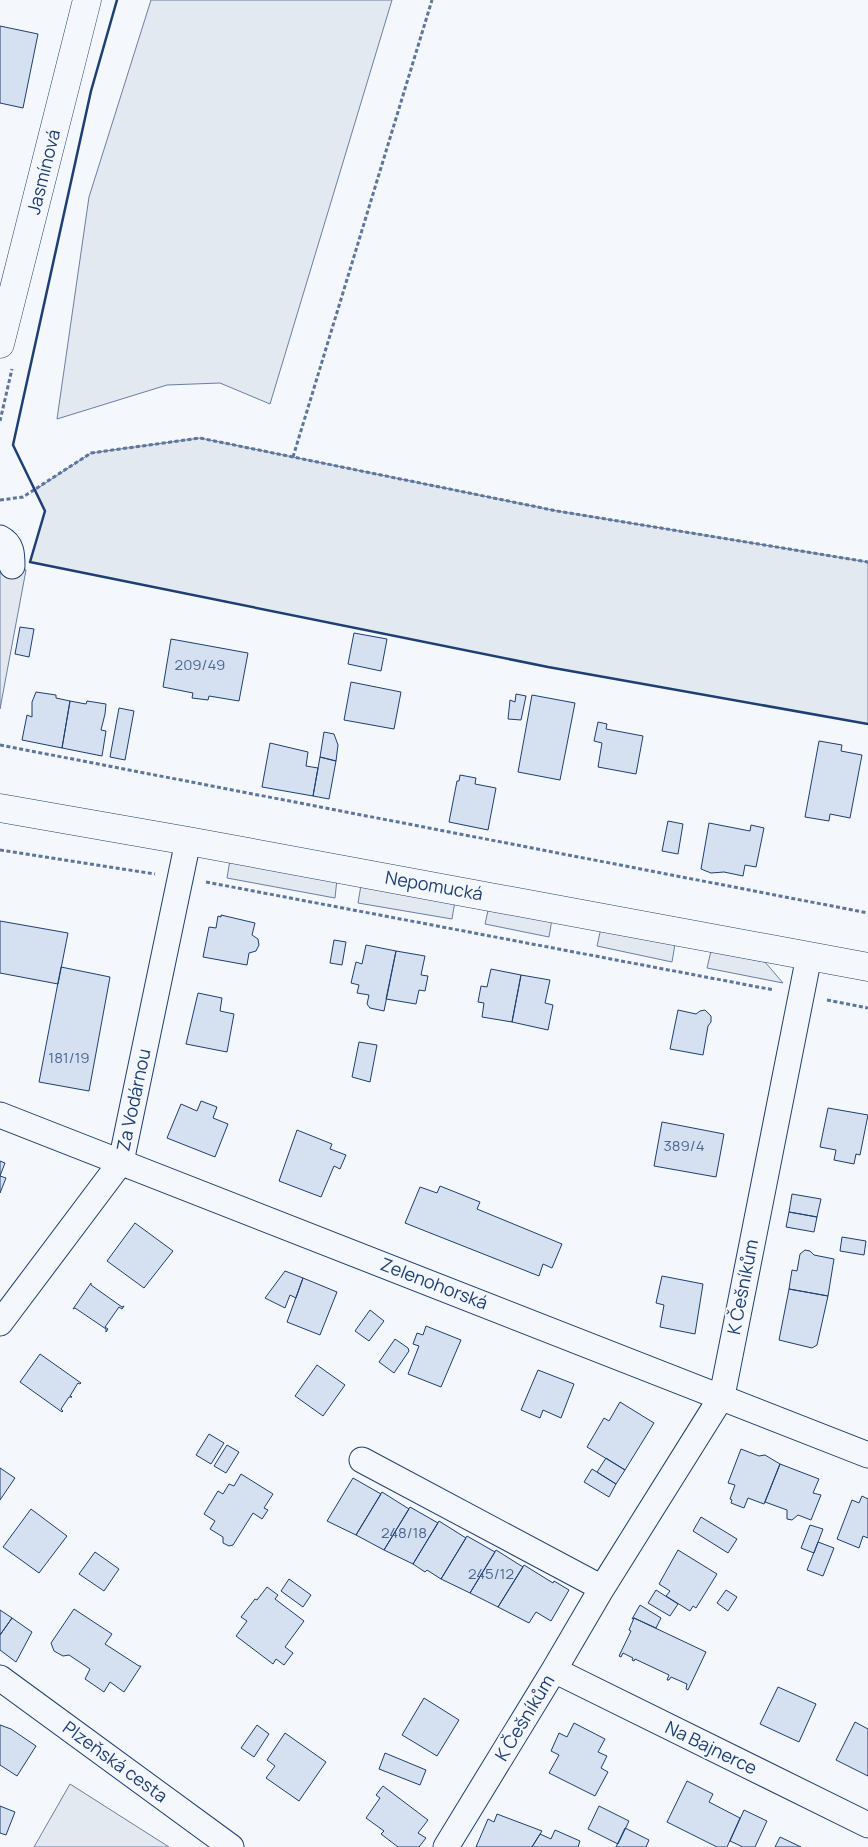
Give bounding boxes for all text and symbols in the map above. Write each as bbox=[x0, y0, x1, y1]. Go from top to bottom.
street label: Jasmínová bbox=[21, 127, 65, 217]
house number: 209/49 bbox=[175, 654, 225, 675]
street label: Nepomucká bbox=[383, 865, 485, 905]
street label: Za Vodárnou bbox=[110, 1046, 156, 1153]
house number: 181/19 bbox=[48, 1047, 90, 1068]
house number: 389/4 bbox=[664, 1135, 705, 1156]
street label: K Češníkům bbox=[721, 1237, 763, 1336]
street label: Zelenohorská bbox=[377, 1252, 491, 1315]
house number: 248/18 bbox=[381, 1522, 427, 1543]
house number: 245/12 bbox=[468, 1563, 514, 1584]
street label: K Češníkům bbox=[489, 1670, 559, 1765]
street label: Plzeňská cesta bbox=[58, 1715, 173, 1807]
street label: Na Bajnerce bbox=[662, 1715, 761, 1780]

